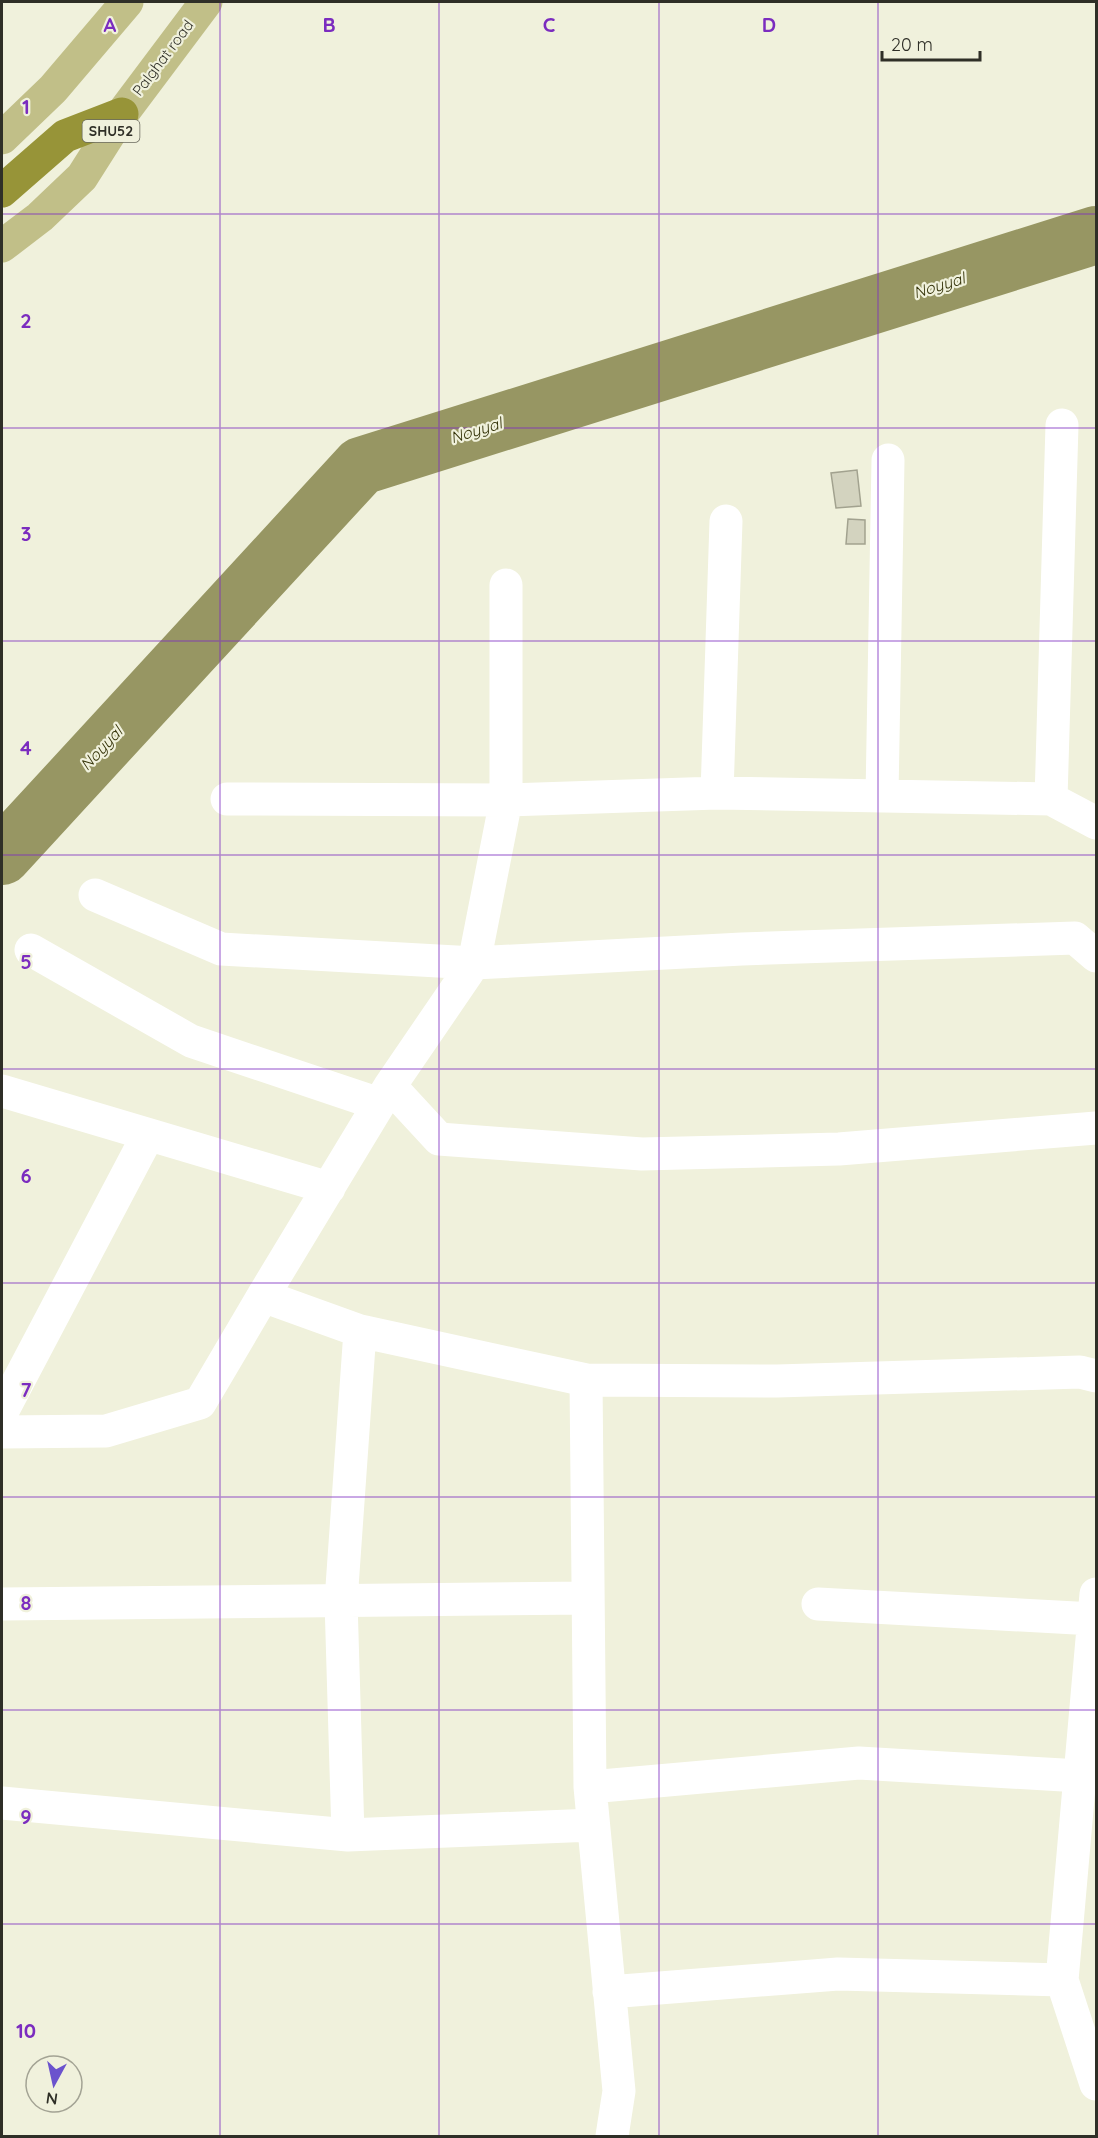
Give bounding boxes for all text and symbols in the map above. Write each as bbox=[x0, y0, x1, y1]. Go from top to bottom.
text: A bbox=[104, 12, 117, 37]
text: B bbox=[322, 12, 336, 37]
text: C bbox=[543, 12, 556, 37]
text: D bbox=[762, 12, 776, 37]
street label: Palghat road bbox=[128, 16, 197, 99]
scale bar bbox=[882, 24, 980, 62]
text: 20 m bbox=[891, 33, 933, 56]
text: 1 bbox=[22, 94, 30, 119]
road number: SHU52 bbox=[82, 120, 140, 142]
water label: Noyyal bbox=[911, 267, 969, 302]
text: 2 bbox=[20, 308, 32, 333]
water label: Noyyal bbox=[448, 412, 506, 447]
text: 3 bbox=[21, 521, 31, 546]
water label: Noyyal bbox=[76, 720, 128, 774]
text: 4 bbox=[20, 735, 32, 760]
text: 5 bbox=[20, 949, 32, 974]
text: 6 bbox=[20, 1163, 32, 1188]
text: 7 bbox=[21, 1377, 32, 1402]
text: 8 bbox=[21, 1590, 32, 1615]
text: 9 bbox=[20, 1804, 32, 1829]
text: 10 bbox=[16, 2018, 36, 2043]
north arrow bbox=[24, 2054, 84, 2114]
text: N bbox=[45, 2088, 59, 2110]

